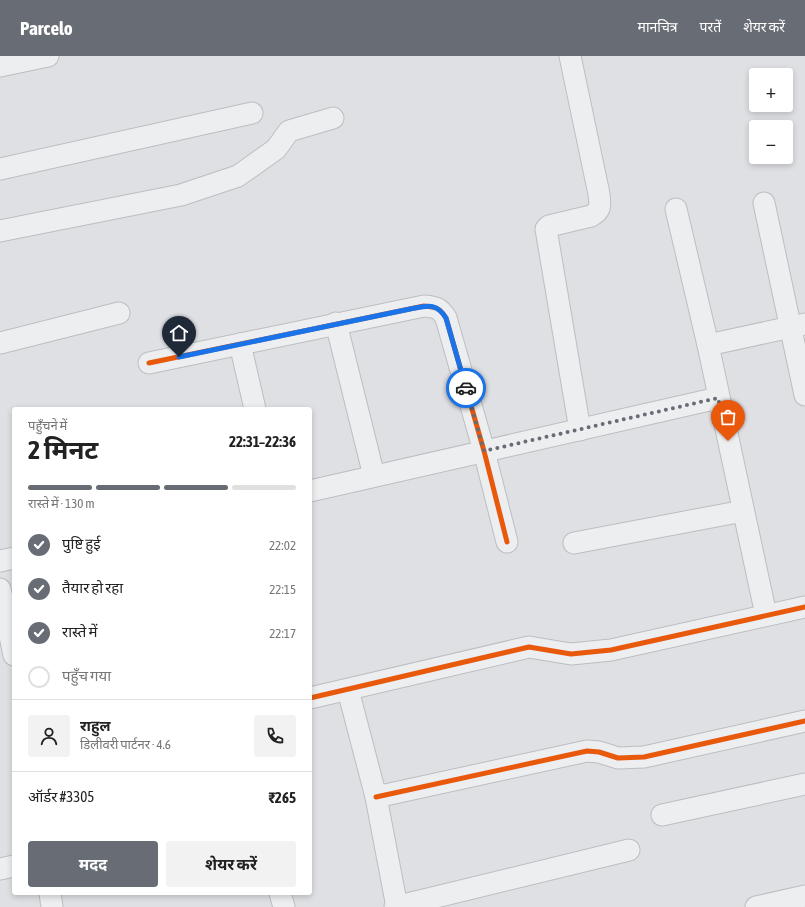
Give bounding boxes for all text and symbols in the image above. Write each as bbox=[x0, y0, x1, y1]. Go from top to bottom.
text: Parcelo bbox=[20, 17, 73, 39]
text: मानचित्र bbox=[638, 19, 678, 35]
text: परतें bbox=[700, 19, 721, 35]
text: शेयर करें bbox=[743, 19, 785, 35]
map controls bbox=[749, 68, 793, 164]
button: + bbox=[749, 68, 793, 112]
button: − bbox=[749, 120, 793, 164]
pin bbox=[162, 316, 196, 357]
icon: home bbox=[168, 322, 190, 344]
courier bbox=[446, 368, 486, 408]
icon: car bbox=[455, 377, 477, 399]
pin bbox=[711, 400, 745, 441]
icon: bag bbox=[717, 406, 739, 428]
text: पहुँचने में bbox=[28, 418, 67, 433]
text: 22:31–22:36 bbox=[229, 433, 296, 450]
text: 2 मिनट bbox=[28, 435, 98, 465]
text: रास्ते में · 130 m bbox=[28, 496, 95, 511]
icon: check bbox=[28, 534, 50, 556]
text: पुष्टि हुई bbox=[62, 535, 101, 552]
text: 22:02 bbox=[269, 538, 296, 553]
icon: check bbox=[28, 578, 50, 600]
text: तैयार हो रहा bbox=[62, 579, 123, 596]
text: 22:15 bbox=[269, 582, 296, 597]
icon: check bbox=[28, 622, 50, 644]
text: रास्ते में bbox=[62, 623, 97, 640]
text: 22:17 bbox=[269, 626, 296, 641]
text: पहुँच गया bbox=[62, 667, 111, 684]
button: person bbox=[28, 715, 70, 757]
button: phone bbox=[254, 715, 296, 757]
text: राहुल bbox=[80, 717, 111, 734]
text: डिलीवरी पार्टनर · 4.6 bbox=[80, 737, 171, 752]
text: ऑर्डर #3305 bbox=[28, 788, 94, 805]
text: ₹265 bbox=[268, 789, 296, 806]
button: मदद bbox=[28, 841, 158, 887]
button: शेयर करें bbox=[166, 841, 296, 887]

